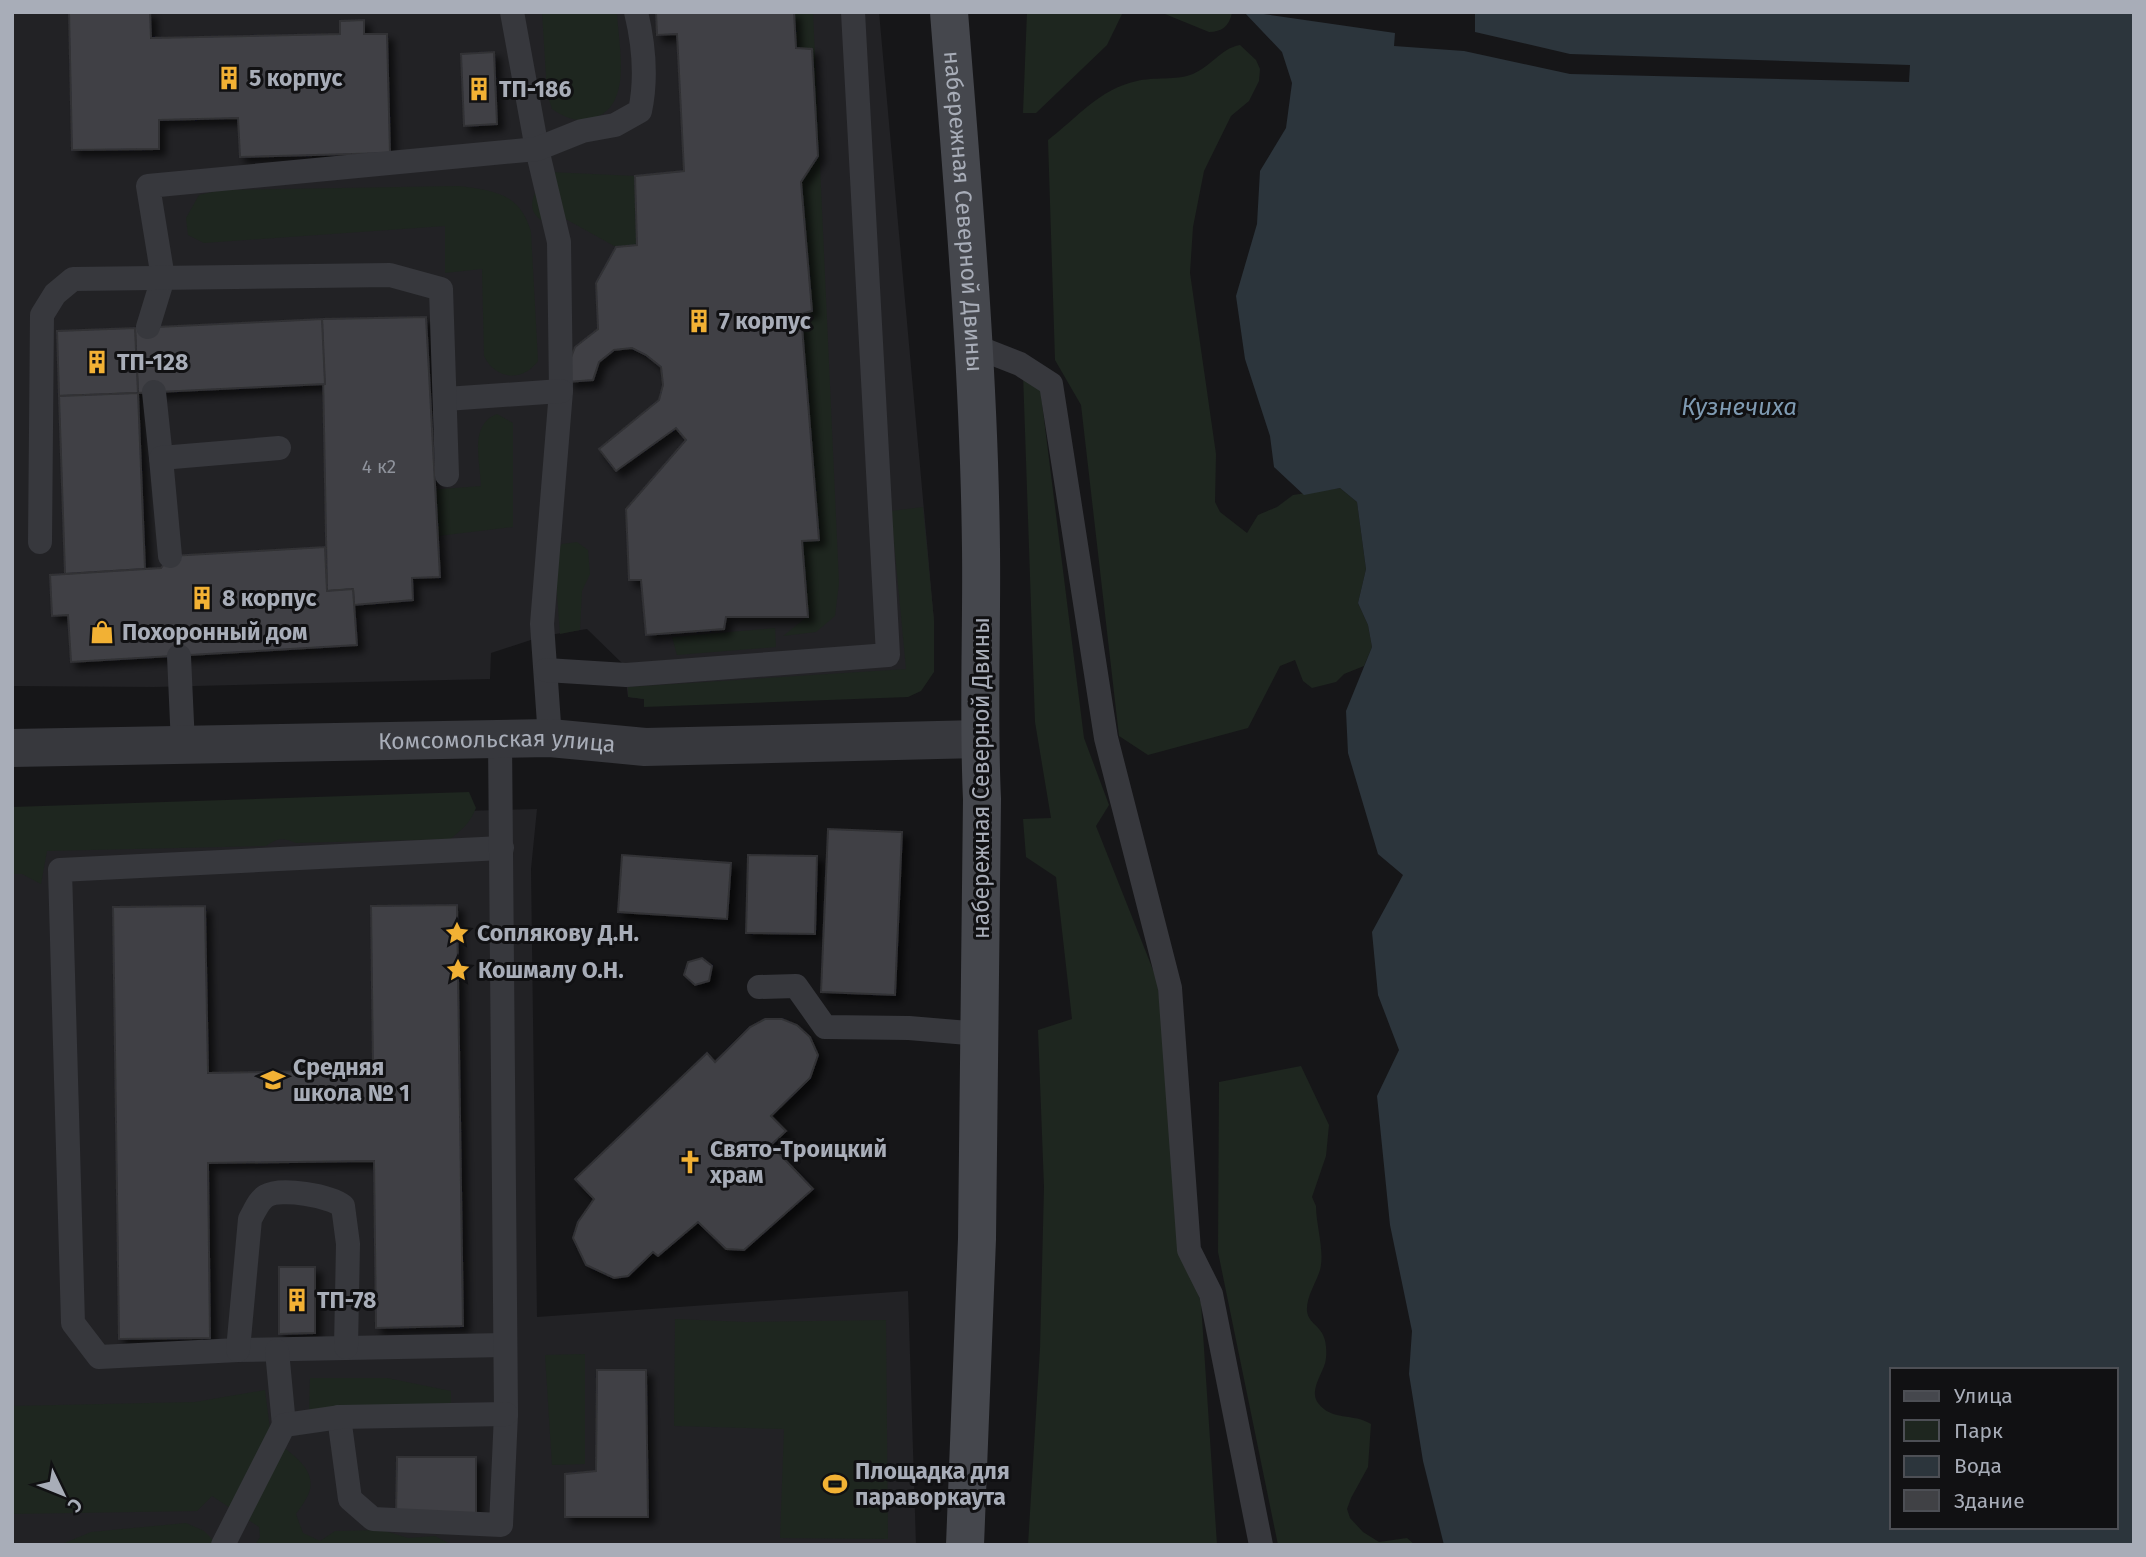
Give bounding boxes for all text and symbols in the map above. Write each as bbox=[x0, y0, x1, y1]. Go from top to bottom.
street label: набережная Северной Двины bbox=[938, 50, 989, 373]
building icon: 5 корпус bbox=[215, 64, 243, 92]
place label: 5 корпус bbox=[249, 64, 342, 92]
building icon: ТП-186 bbox=[465, 75, 493, 103]
place label: ТП-186 bbox=[499, 75, 571, 103]
building icon: 7 корпус bbox=[685, 307, 713, 335]
place label: 7 корпус bbox=[719, 307, 811, 335]
building icon: ТП-128 bbox=[83, 348, 111, 376]
place label: ТП-128 bbox=[117, 348, 188, 376]
water label: Кузнечиха bbox=[1681, 393, 1797, 421]
house number: 4 к2 bbox=[362, 455, 396, 478]
building icon: 8 корпус bbox=[188, 584, 216, 612]
place label: 8 корпус bbox=[222, 584, 316, 612]
street label: набережная Северной Двины bbox=[967, 617, 995, 939]
shop icon: Похоронный дом bbox=[88, 618, 116, 646]
place label: Похоронный дом bbox=[122, 618, 308, 646]
street label: Комсомольская улица bbox=[378, 724, 617, 758]
place icon: Соплякову Д.Н. bbox=[443, 919, 471, 947]
place label: Соплякову Д.Н. bbox=[477, 919, 639, 947]
place icon: Кошмалу О.Н. bbox=[444, 956, 472, 984]
place label: Кошмалу О.Н. bbox=[478, 956, 624, 984]
place label: Средняя школа № 1 bbox=[293, 1053, 410, 1107]
school or university icon: Средняя школа № 1 bbox=[259, 1066, 287, 1094]
place label: Свято-Троицкий храм bbox=[709, 1135, 887, 1189]
church icon: Свято-Троицкий храм bbox=[676, 1148, 704, 1176]
building icon: ТП-78 bbox=[283, 1286, 311, 1314]
place label: ТП-78 bbox=[317, 1286, 376, 1314]
legend bbox=[1890, 1368, 2118, 1529]
text: Улица bbox=[1954, 1383, 2013, 1409]
text: Парк bbox=[1954, 1418, 2003, 1444]
text: Вода bbox=[1954, 1453, 2002, 1479]
place label: Площадка для параворкаута bbox=[855, 1457, 1010, 1511]
north arrow bbox=[28, 1459, 98, 1529]
sports icon: Площадка для параворкаута bbox=[821, 1470, 849, 1498]
text: Здание bbox=[1954, 1488, 2025, 1514]
text: С bbox=[63, 1493, 87, 1517]

